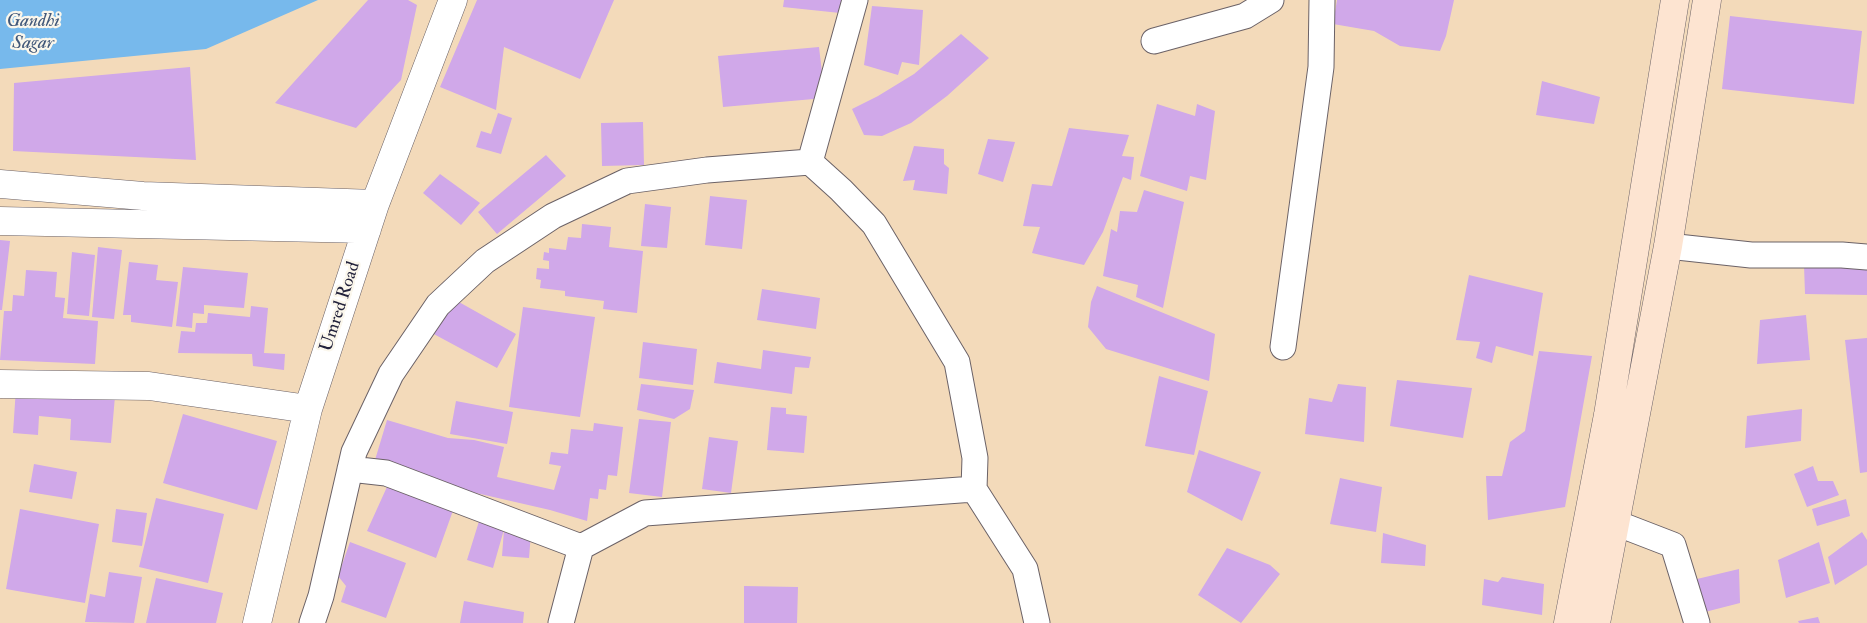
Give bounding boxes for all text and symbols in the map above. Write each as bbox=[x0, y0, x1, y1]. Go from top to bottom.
water label: Gandhi Sagar bbox=[6, 11, 60, 55]
street label: Umred Road bbox=[316, 259, 366, 355]

